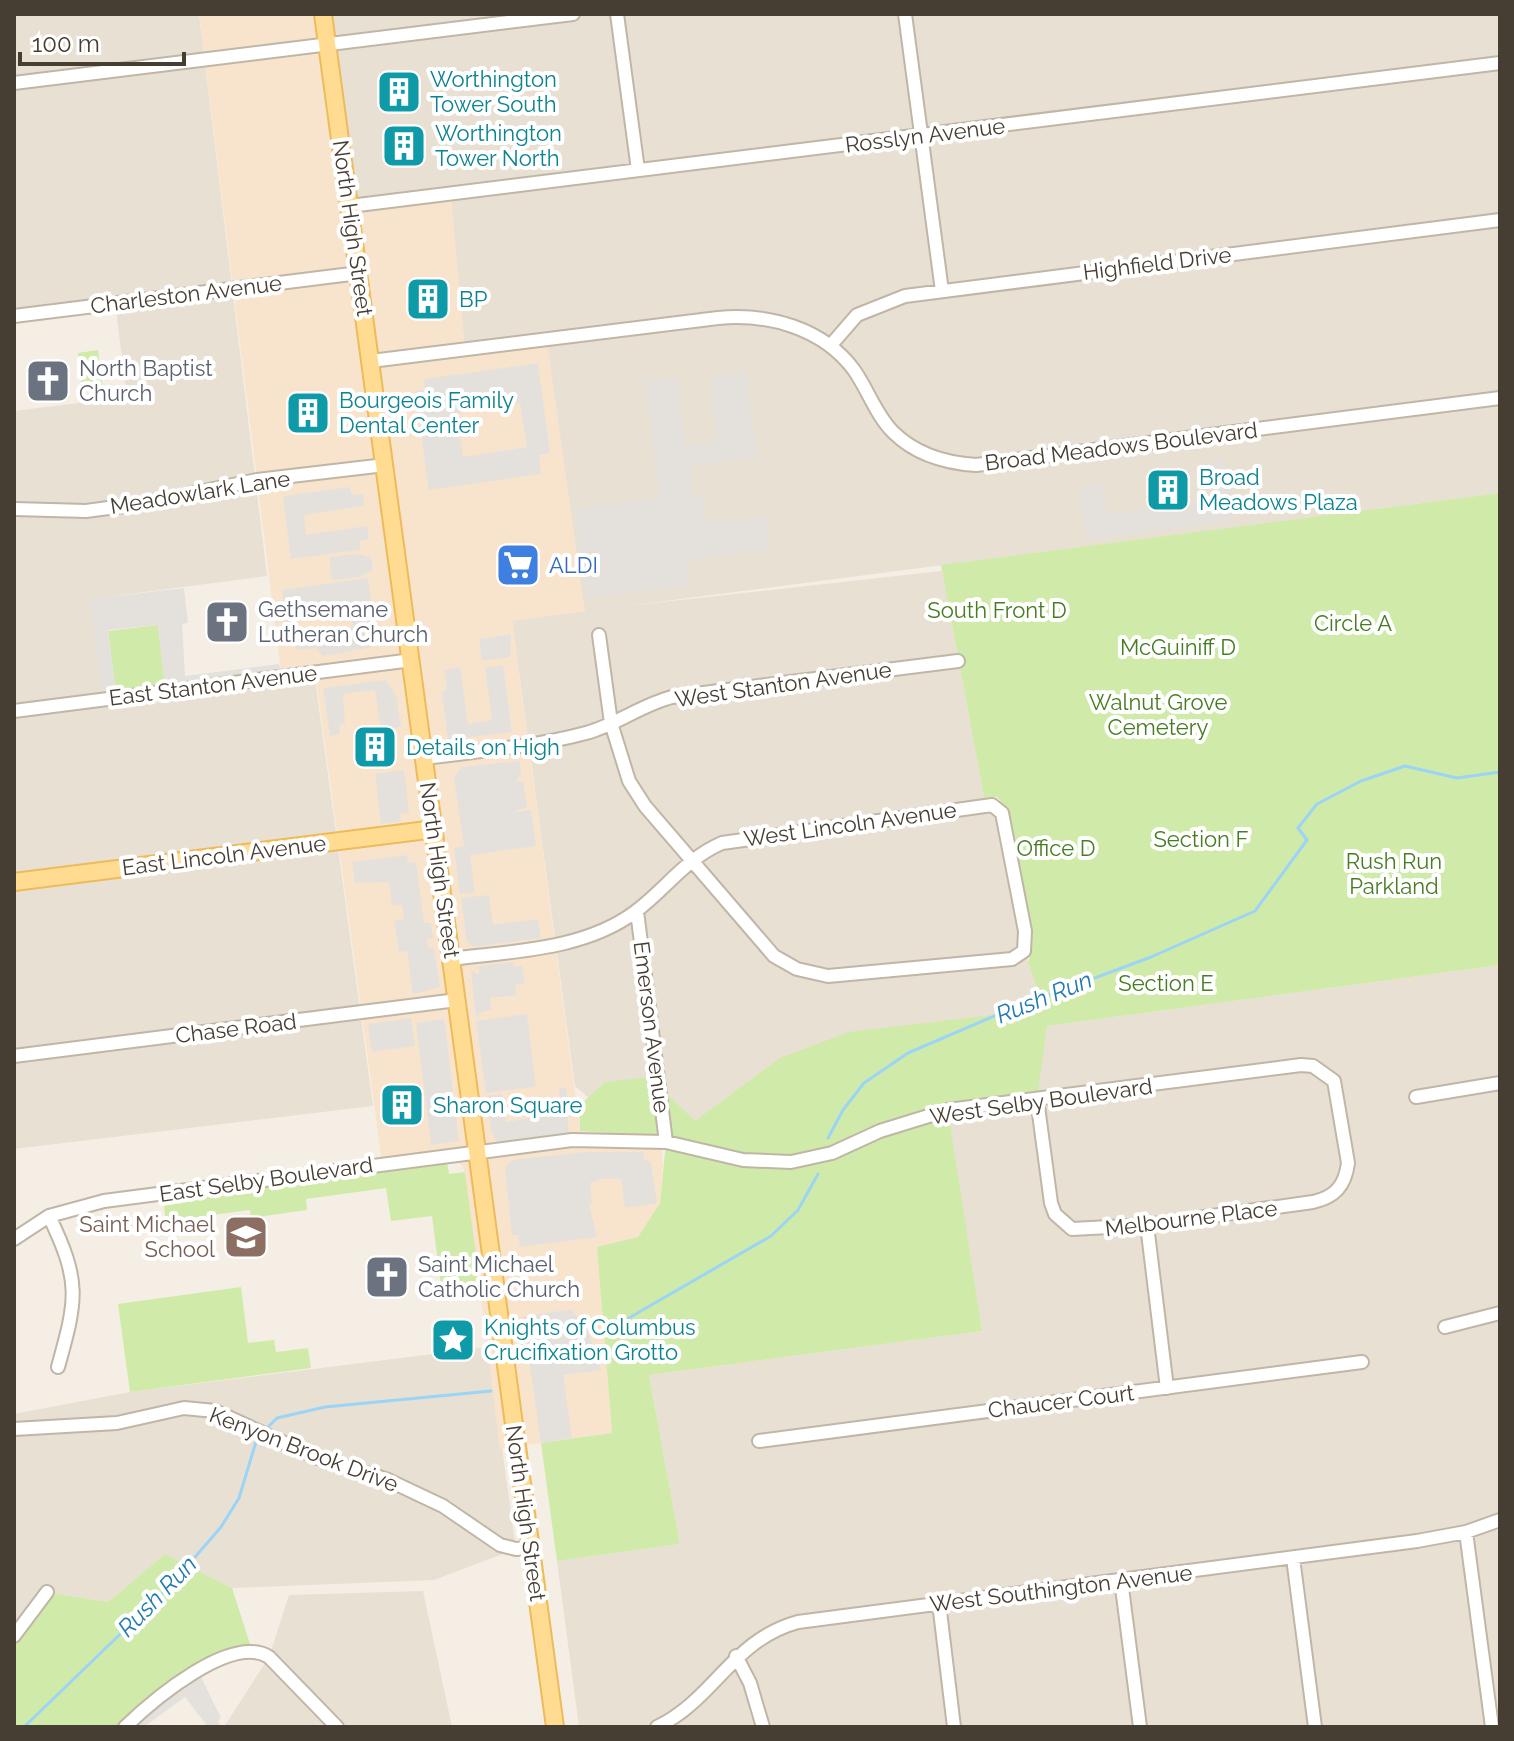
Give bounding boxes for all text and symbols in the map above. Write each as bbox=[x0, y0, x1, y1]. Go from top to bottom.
scale bar bbox=[20, 16, 184, 66]
text: 100 m bbox=[32, 29, 100, 58]
place label: Worthington Tower South bbox=[430, 66, 557, 117]
building icon: Worthington Tower South bbox=[375, 68, 423, 116]
street label: Rosslyn Avenue bbox=[844, 112, 1006, 158]
place label: Worthington Tower North bbox=[435, 120, 562, 171]
building icon: Worthington Tower North bbox=[380, 122, 428, 170]
street label: North High Street bbox=[328, 138, 378, 318]
street label: Highfield Drive bbox=[1081, 241, 1233, 285]
street label: Charleston Avenue bbox=[89, 269, 283, 319]
building icon: BP bbox=[404, 275, 452, 323]
place label: BP bbox=[459, 286, 488, 312]
place label: North Baptist Church bbox=[79, 355, 213, 406]
church icon: North Baptist Church bbox=[24, 357, 72, 405]
place label: Bourgeois Family Dental Center bbox=[339, 387, 514, 438]
building icon: Bourgeois Family Dental Center bbox=[284, 389, 332, 437]
street label: Broad Meadows Boulevard bbox=[983, 416, 1259, 476]
place label: Broad Meadows Plaza bbox=[1199, 464, 1358, 515]
street label: Meadowlark Lane bbox=[108, 465, 292, 519]
building icon: Broad Meadows Plaza bbox=[1144, 466, 1192, 514]
supermarket icon: ALDI bbox=[494, 541, 542, 589]
place label: ALDI bbox=[549, 552, 598, 578]
place label: Gethsemane Lutheran Church bbox=[258, 596, 428, 647]
park label: South Front D bbox=[927, 597, 1067, 623]
church icon: Gethsemane Lutheran Church bbox=[203, 598, 251, 646]
park label: Circle A bbox=[1314, 610, 1392, 636]
park label: McGuiniff D bbox=[1120, 634, 1236, 660]
street label: West Stanton Avenue bbox=[673, 656, 893, 712]
street label: East Stanton Avenue bbox=[108, 659, 319, 711]
park label: Walnut Grove Cemetery bbox=[1089, 689, 1227, 740]
building icon: Details on High bbox=[351, 723, 399, 771]
place label: Details on High bbox=[406, 734, 560, 760]
street label: North High Street bbox=[415, 780, 465, 960]
street label: West Lincoln Avenue bbox=[742, 796, 958, 852]
park label: Section F bbox=[1154, 826, 1249, 852]
street label: East Lincoln Avenue bbox=[120, 830, 328, 880]
park label: Office D bbox=[1017, 835, 1095, 861]
park label: Rush Run Parkland bbox=[1346, 848, 1442, 899]
street label: Emerson Avenue bbox=[629, 940, 675, 1114]
water label: Rush Run bbox=[992, 965, 1096, 1029]
park label: Section E bbox=[1118, 970, 1214, 996]
street label: Chase Road bbox=[174, 1008, 298, 1048]
street label: West Selby Boulevard bbox=[928, 1073, 1154, 1129]
building icon: Sharon Square bbox=[378, 1081, 426, 1129]
place label: Sharon Square bbox=[433, 1092, 582, 1118]
street label: East Selby Boulevard bbox=[158, 1151, 374, 1207]
street label: Melbourne Place bbox=[1103, 1195, 1279, 1241]
place label: Saint Michael School bbox=[79, 1211, 215, 1262]
school or university icon: Saint Michael School bbox=[222, 1213, 270, 1261]
place label: Saint Michael Catholic Church bbox=[418, 1251, 580, 1302]
church icon: Saint Michael Catholic Church bbox=[363, 1253, 411, 1301]
place label: Knights of Columbus Crucifixation Grotto bbox=[484, 1314, 696, 1365]
place icon: Knights of Columbus Crucifixation Grotto bbox=[429, 1316, 477, 1364]
street label: Chaucer Court bbox=[986, 1379, 1136, 1423]
street label: Kenyon Brook Drive bbox=[206, 1401, 402, 1497]
street label: North High Street bbox=[501, 1423, 551, 1603]
water label: Rush Run bbox=[111, 1550, 203, 1642]
street label: West Southington Avenue bbox=[928, 1559, 1194, 1617]

